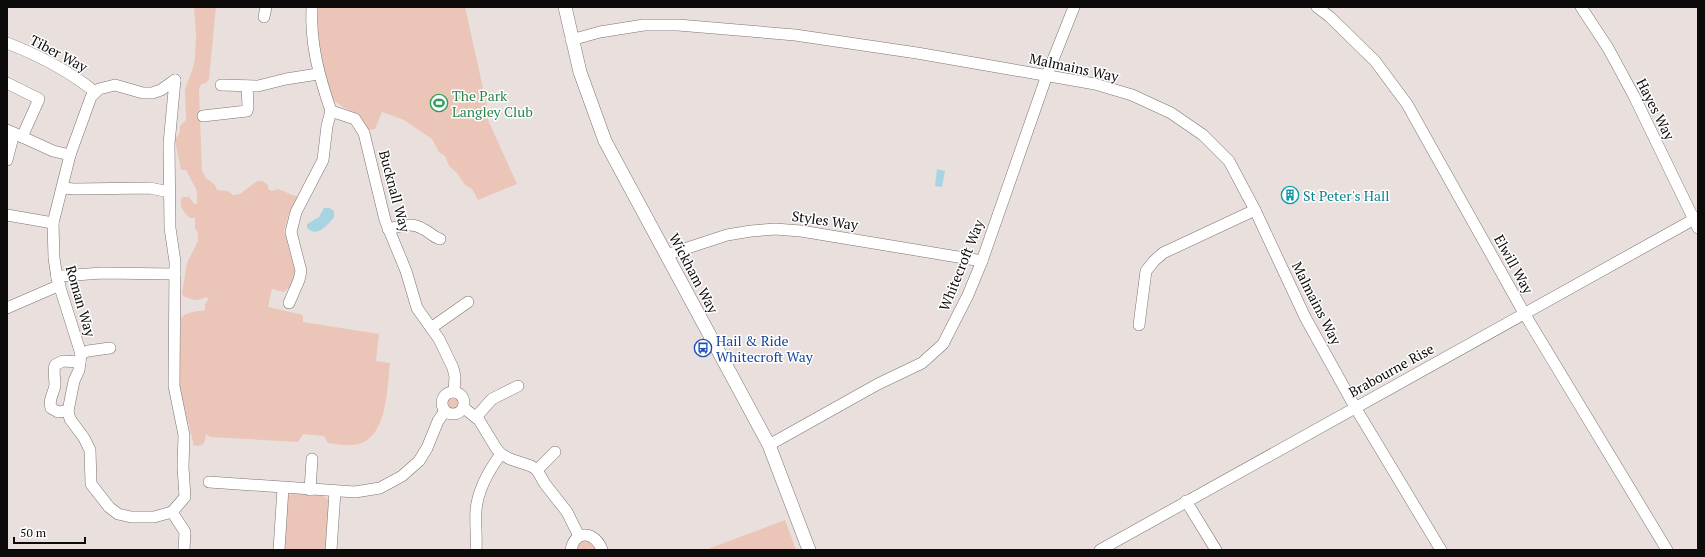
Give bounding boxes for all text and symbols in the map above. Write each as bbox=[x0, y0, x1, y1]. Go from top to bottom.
street label: Tiber Way bbox=[27, 30, 92, 77]
street label: Malmains Way bbox=[1028, 48, 1121, 86]
street label: Hayes Way bbox=[1632, 75, 1680, 144]
place label: The Park Langley Club bbox=[452, 86, 533, 121]
sports icon: The Park Langley Club bbox=[429, 93, 449, 113]
street label: Bucknall Way bbox=[375, 148, 415, 235]
building icon: St Peter's Hall bbox=[1280, 185, 1300, 205]
place label: St Peter's Hall bbox=[1303, 186, 1390, 205]
street label: Styles Way bbox=[791, 206, 860, 234]
street label: Whitecroft Way bbox=[934, 216, 988, 313]
street label: Wickham Way bbox=[665, 230, 724, 317]
street label: Elwill Way bbox=[1490, 231, 1538, 298]
street label: Malmains Way bbox=[1288, 258, 1347, 349]
street label: Roman Way bbox=[62, 263, 101, 340]
place label: Hail & Ride Whitecroft Way bbox=[716, 331, 814, 366]
bus stop icon: Hail & Ride Whitecroft Way bbox=[693, 338, 713, 358]
street label: Brabourne Rise bbox=[1345, 339, 1437, 401]
scale bar bbox=[14, 519, 85, 545]
text: 50 m bbox=[20, 525, 47, 540]

